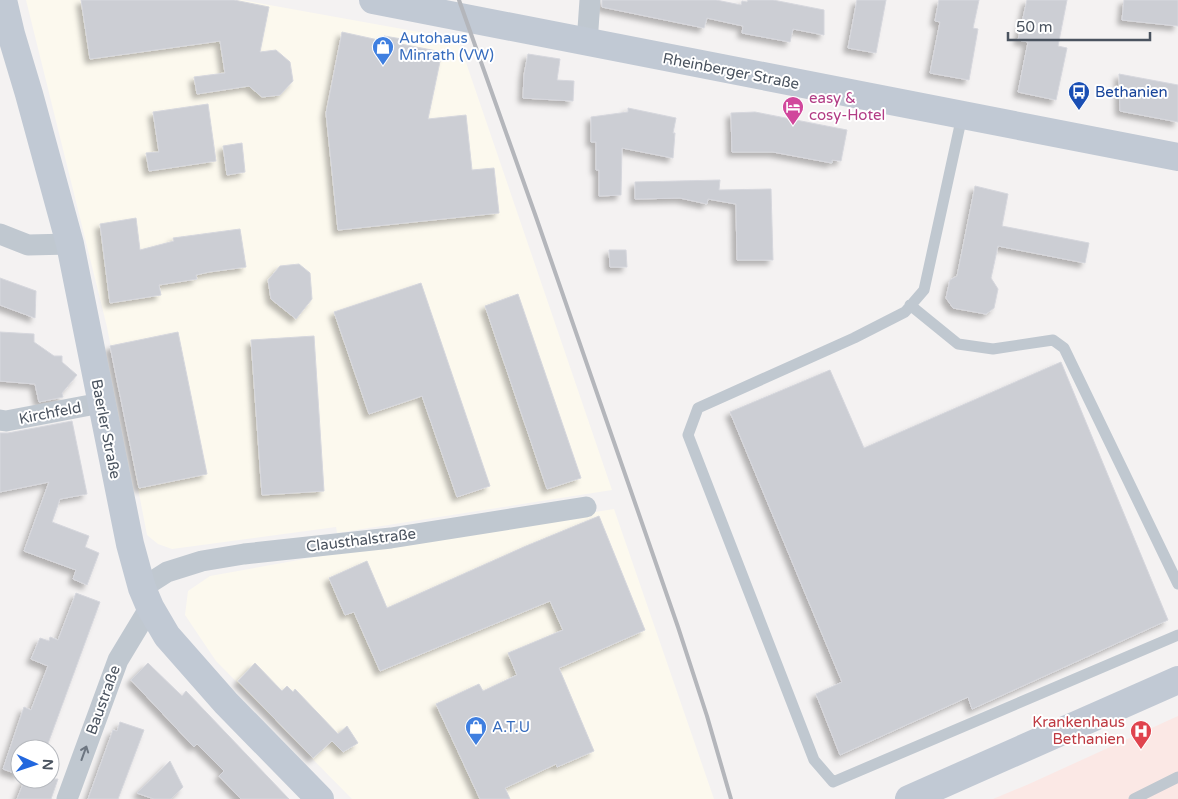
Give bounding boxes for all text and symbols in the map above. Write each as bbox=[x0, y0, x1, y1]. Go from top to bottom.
scale bar bbox=[1008, 10, 1150, 42]
text: 50 m bbox=[1016, 18, 1053, 36]
place label: Autohaus Minrath (VW) bbox=[399, 29, 494, 64]
shop icon: Autohaus Minrath (VW) bbox=[371, 35, 395, 66]
street label: Rheinberger Straße bbox=[661, 49, 801, 93]
bus stop icon: Bethanien bbox=[1067, 80, 1091, 111]
place label: Bethanien bbox=[1095, 83, 1168, 101]
place label: easy & cosy-Hotel bbox=[809, 89, 885, 124]
hotel icon: easy & cosy-Hotel bbox=[781, 95, 805, 126]
street label: Baerler Straße bbox=[87, 378, 125, 480]
street label: Kirchfeld bbox=[17, 398, 83, 428]
street label: Clausthalstraße bbox=[305, 524, 417, 556]
street label: Baustraße bbox=[82, 663, 124, 737]
place label: Krankenhaus Bethanien bbox=[1032, 713, 1125, 748]
shop icon: A.T.U bbox=[464, 715, 488, 746]
place label: A.T.U bbox=[492, 718, 530, 736]
hospital icon: Krankenhaus Bethanien bbox=[1129, 719, 1153, 750]
north arrow bbox=[10, 739, 60, 789]
one-way arrow bbox=[80, 746, 89, 761]
text: N bbox=[39, 759, 56, 771]

